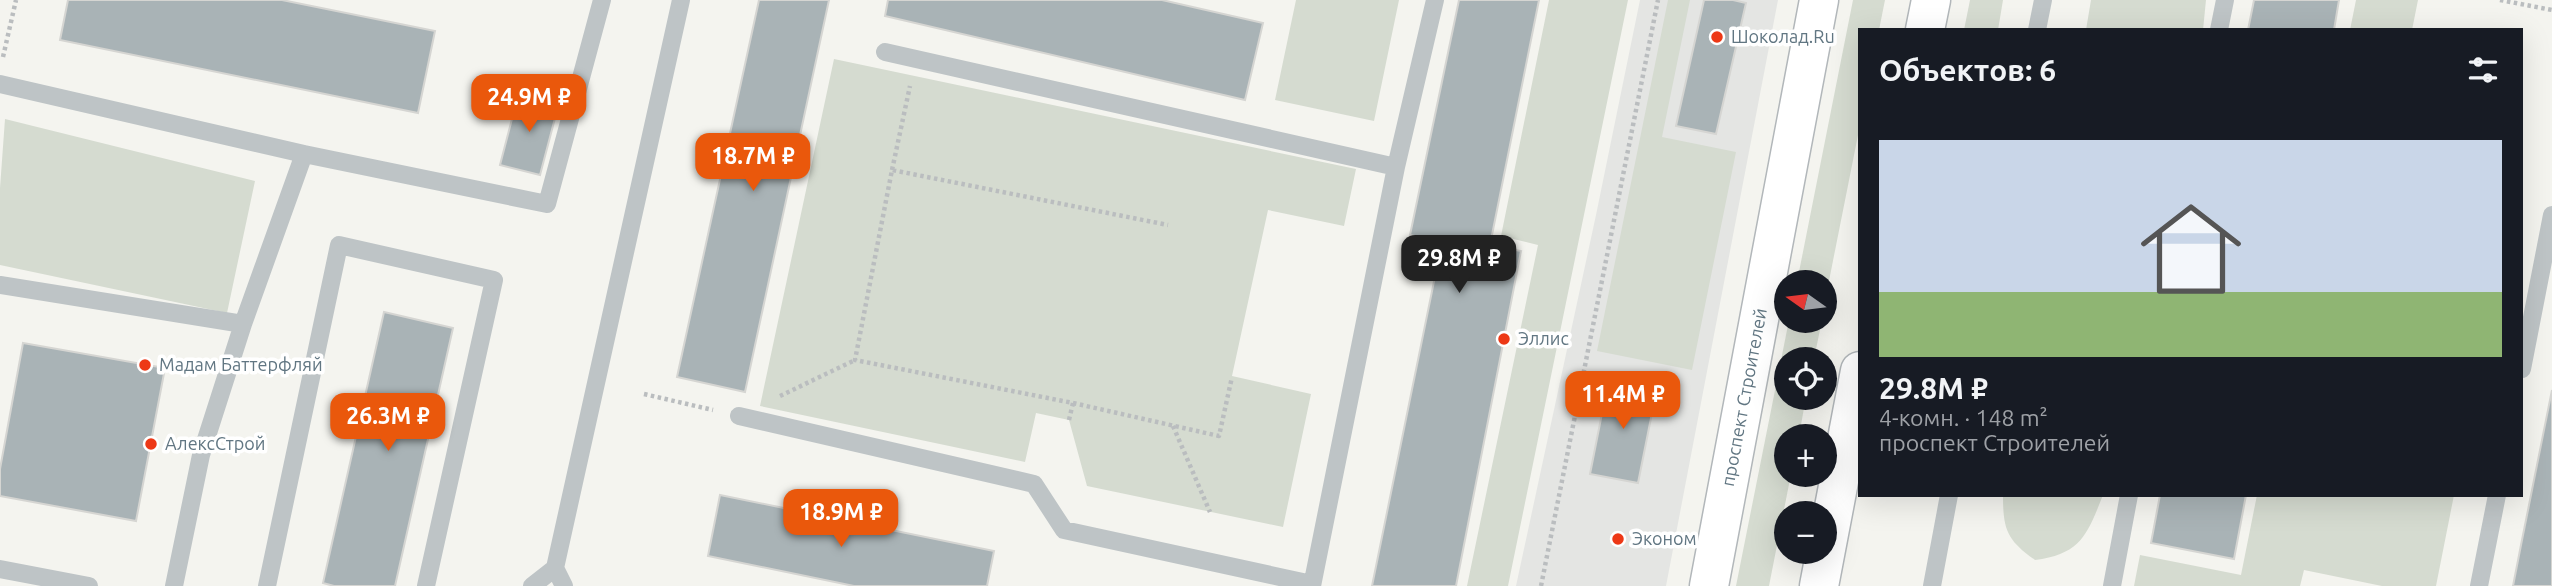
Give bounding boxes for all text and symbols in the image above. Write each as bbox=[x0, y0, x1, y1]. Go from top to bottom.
place label: Шоколад.Ru bbox=[1731, 26, 1835, 46]
marker: Шоколад.Ru bbox=[1709, 29, 1725, 45]
icon: filters bbox=[2464, 51, 2502, 89]
text: Объектов: 6 bbox=[1879, 53, 2056, 87]
pin: 24.9M ₽ bbox=[464, 74, 594, 134]
text: 24.9M ₽ bbox=[487, 84, 571, 109]
pin: 18.7M ₽ bbox=[688, 134, 818, 193]
text: 18.7M ₽ bbox=[711, 143, 795, 168]
icon: home bbox=[2128, 186, 2254, 312]
pin: 29.8M ₽ bbox=[1394, 236, 1524, 295]
text: 29.8M ₽ bbox=[1417, 245, 1501, 270]
north arrow bbox=[1774, 270, 1838, 332]
map controls bbox=[1774, 270, 1837, 564]
street label: проспект Строителей bbox=[1717, 306, 1770, 488]
place label: Эллис bbox=[1518, 328, 1569, 348]
marker: Эллис bbox=[1496, 331, 1512, 347]
button: locate bbox=[1774, 347, 1837, 410]
place label: Мадам Баттерфляй bbox=[159, 354, 323, 374]
marker: Мадам Баттерфляй bbox=[137, 357, 153, 373]
text: 29.8M ₽ bbox=[1879, 371, 1988, 405]
pin: 11.4M ₽ bbox=[1558, 372, 1688, 431]
text: 11.4M ₽ bbox=[1581, 381, 1665, 406]
pin: 26.3M ₽ bbox=[323, 393, 453, 453]
text: 26.3M ₽ bbox=[346, 403, 430, 428]
text: 4-комн. · 148 m² bbox=[1879, 405, 2048, 430]
button: + bbox=[1774, 424, 1837, 487]
text: проспект Строителей bbox=[1879, 430, 2110, 455]
place label: АлексСтрой bbox=[165, 433, 265, 453]
marker: АлексСтрой bbox=[143, 436, 159, 452]
pin: 18.9M ₽ bbox=[776, 490, 906, 549]
text: 18.9M ₽ bbox=[799, 499, 883, 524]
button: − bbox=[1774, 501, 1837, 564]
place label: Эконом bbox=[1632, 528, 1697, 548]
marker: Эконом bbox=[1610, 531, 1626, 547]

